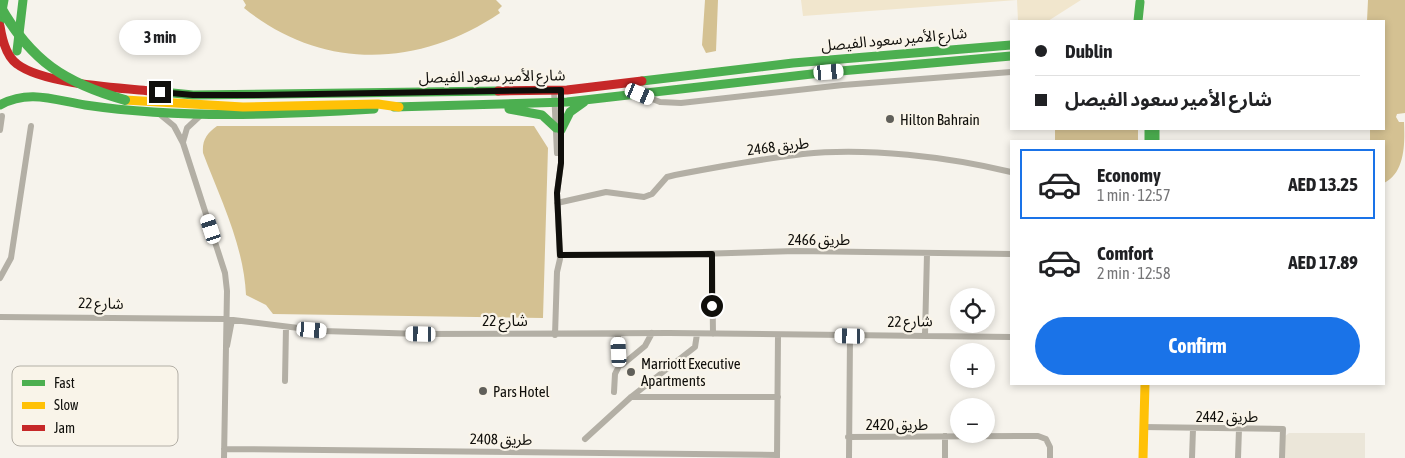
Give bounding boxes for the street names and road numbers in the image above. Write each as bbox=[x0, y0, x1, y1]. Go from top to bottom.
street label: شارع الأمير سعود الفيصل bbox=[820, 24, 968, 58]
street label: شارع الأمير سعود الفيصل bbox=[419, 66, 566, 90]
street label: طريق 2468 bbox=[746, 134, 810, 160]
street label: طريق 2466 bbox=[788, 231, 850, 250]
street label: شارع 22 bbox=[78, 294, 124, 316]
street label: شارع 22 bbox=[482, 312, 528, 333]
street label: شارع 22 bbox=[887, 312, 933, 334]
street label: طريق 2442 bbox=[1196, 408, 1258, 427]
street label: طريق 2420 bbox=[866, 416, 928, 435]
street label: طريق 2408 bbox=[470, 430, 532, 450]

